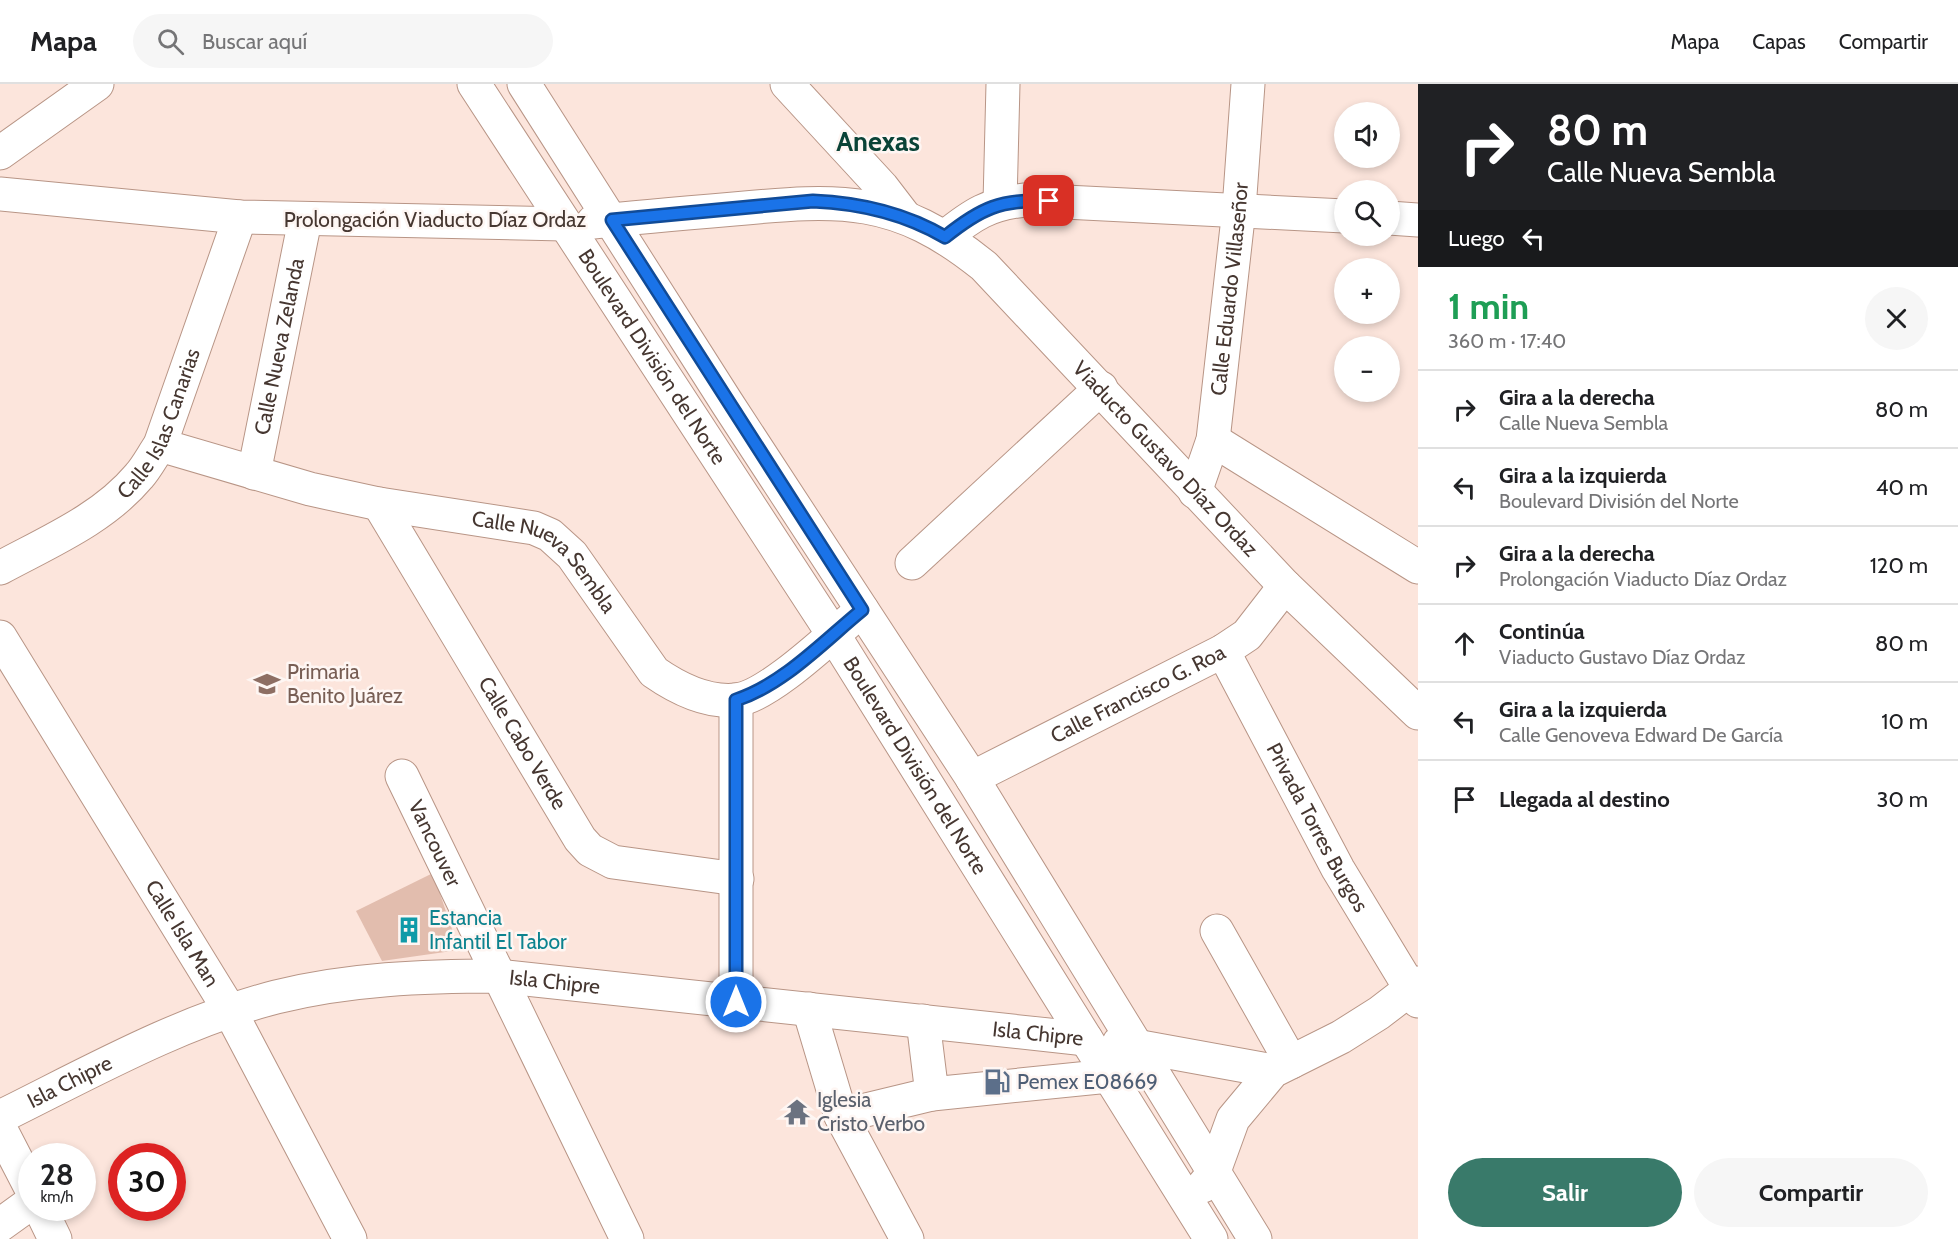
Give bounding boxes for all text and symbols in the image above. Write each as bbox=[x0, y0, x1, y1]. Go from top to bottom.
search box bbox=[133, 14, 553, 68]
text: Mapa bbox=[30, 24, 97, 58]
icon: search bbox=[154, 25, 187, 58]
text: Buscar aquí bbox=[202, 28, 307, 55]
text: Mapa bbox=[1671, 29, 1719, 54]
text: Capas bbox=[1752, 29, 1806, 54]
text: Compartir bbox=[1839, 29, 1928, 54]
map controls bbox=[1334, 102, 1400, 402]
button: sound bbox=[1334, 102, 1400, 168]
text: 80 m bbox=[1547, 104, 1648, 156]
icon: right bbox=[1448, 108, 1526, 186]
district label: Anexas bbox=[836, 125, 920, 158]
text: Calle Nueva Sembla bbox=[1547, 156, 1775, 189]
pin bbox=[1023, 175, 1074, 226]
button: search bbox=[1334, 180, 1400, 246]
street label: Calle Eduardo Villaseñor bbox=[1205, 181, 1253, 397]
icon: arrive bbox=[1032, 184, 1065, 217]
street label: Prolongación Viaducto Díaz Ordaz bbox=[284, 207, 586, 232]
icon: left bbox=[1517, 222, 1550, 255]
text: Luego bbox=[1448, 225, 1505, 252]
street label: Boulevard División del Norte bbox=[573, 244, 732, 469]
street label: Calle Nueva Zelanda bbox=[249, 256, 309, 437]
button: + bbox=[1334, 258, 1400, 324]
text: 1 min bbox=[1448, 284, 1529, 328]
button: close bbox=[1865, 287, 1928, 350]
text: 360 m · 17:40 bbox=[1448, 329, 1566, 353]
button: − bbox=[1334, 336, 1400, 402]
street label: Calle Islas Canarias bbox=[112, 345, 205, 504]
street label: Viaducto Gustavo Díaz Ordaz bbox=[1068, 355, 1264, 561]
text: Gira a la derecha bbox=[1499, 384, 1655, 411]
icon: right bbox=[1448, 393, 1481, 426]
text: 80 m bbox=[1875, 396, 1928, 423]
text: Calle Nueva Sembla bbox=[1499, 411, 1668, 435]
text: Gira a la izquierda bbox=[1499, 462, 1667, 489]
icon: left bbox=[1448, 471, 1481, 504]
text: 40 m bbox=[1876, 474, 1928, 501]
text: Boulevard División del Norte bbox=[1499, 489, 1739, 513]
street label: Calle Nueva Sembla bbox=[470, 506, 622, 618]
text: Gira a la derecha bbox=[1499, 540, 1655, 567]
icon: right bbox=[1448, 549, 1481, 582]
text: 120 m bbox=[1870, 552, 1928, 579]
text: Prolongación Viaducto Díaz Ordaz bbox=[1499, 567, 1787, 591]
text: Continúa bbox=[1499, 618, 1585, 645]
icon: ahead bbox=[1448, 627, 1481, 660]
text: 80 m bbox=[1875, 630, 1928, 657]
street label: Calle Francisco G. Roa bbox=[1046, 639, 1229, 748]
text: Viaducto Gustavo Díaz Ordaz bbox=[1499, 645, 1746, 669]
street label: Boulevard División del Norte bbox=[838, 652, 993, 879]
place label: Primaria Benito Juárez bbox=[287, 659, 403, 708]
school or university icon: Primaria Benito Juárez bbox=[252, 669, 282, 699]
street label: Calle Cabo Verde bbox=[474, 672, 573, 814]
text: Gira a la izquierda bbox=[1499, 696, 1667, 723]
icon: left bbox=[1448, 705, 1481, 738]
text: 10 m bbox=[1881, 708, 1928, 735]
text: Calle Genoveva Edward De García bbox=[1499, 723, 1783, 747]
street label: Privada Torres Burgos bbox=[1262, 738, 1374, 916]
icon: arrive bbox=[1448, 783, 1481, 816]
text: Llegada al destino bbox=[1499, 786, 1670, 813]
text: 30 m bbox=[1876, 786, 1928, 813]
street label: Vancouver bbox=[404, 796, 467, 891]
street label: Calle Isla Man bbox=[140, 875, 225, 991]
place label: Estancia Infantil El Tabor bbox=[429, 905, 567, 954]
building icon: Estancia Infantil El Tabor bbox=[394, 915, 424, 945]
street label: Isla Chipre bbox=[508, 964, 602, 999]
position arrow bbox=[704, 970, 768, 1034]
street label: Isla Chipre bbox=[991, 1016, 1085, 1051]
street label: Isla Chipre bbox=[23, 1050, 116, 1113]
fuel station icon: Pemex E08669 bbox=[982, 1067, 1012, 1097]
place label: Pemex E08669 bbox=[1017, 1069, 1158, 1094]
place label: Iglesia Cristo Verbo bbox=[817, 1087, 925, 1136]
temple icon: Iglesia Cristo Verbo bbox=[782, 1097, 812, 1127]
speed limit sign: 30 bbox=[108, 1143, 186, 1221]
text: 28 bbox=[40, 1156, 74, 1193]
button: Salir bbox=[1448, 1158, 1682, 1227]
button: Compartir bbox=[1694, 1158, 1928, 1227]
text: km/h bbox=[41, 1188, 73, 1206]

